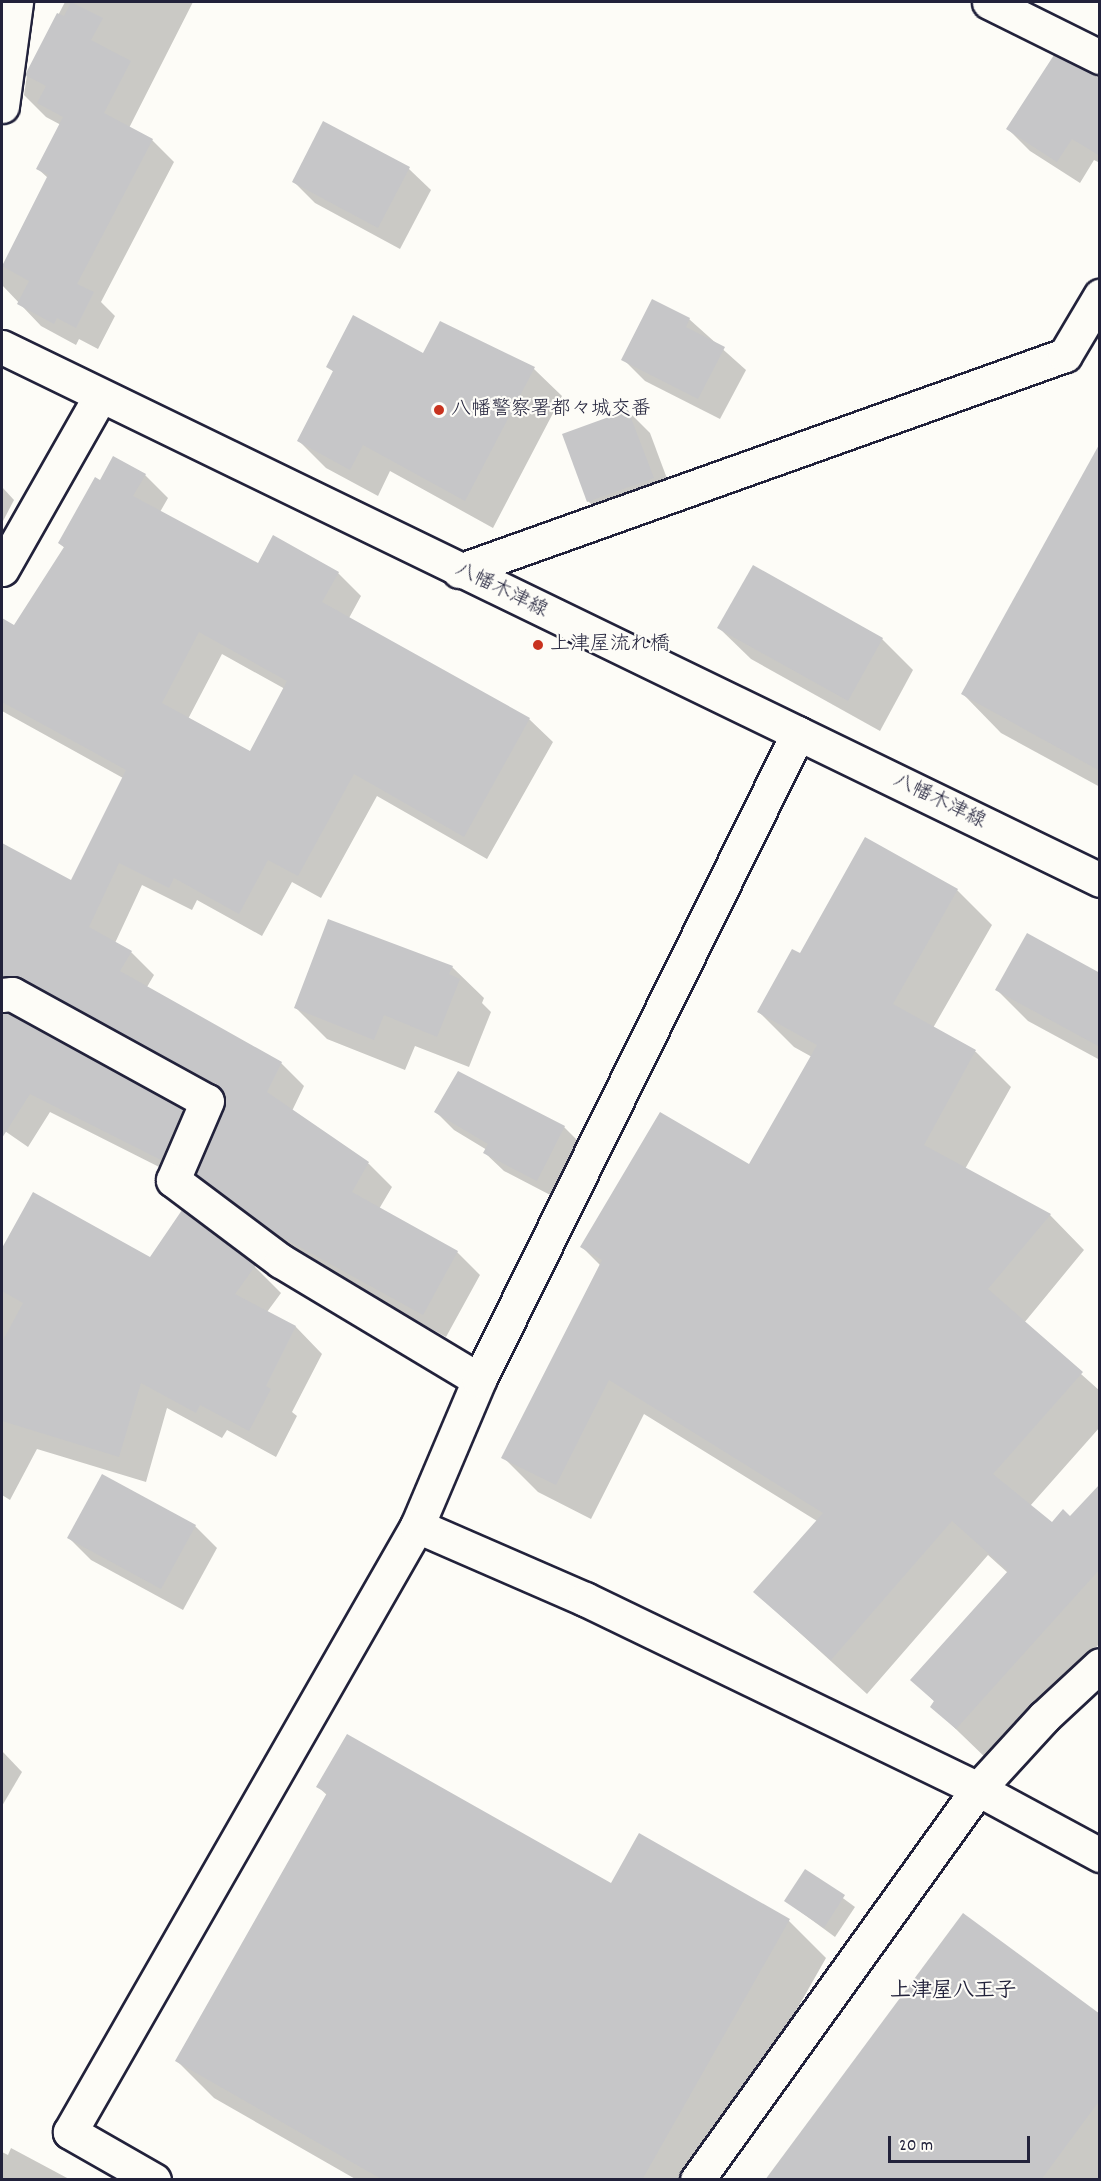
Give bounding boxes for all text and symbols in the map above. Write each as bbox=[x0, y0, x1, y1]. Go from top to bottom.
place label: 八幡警察署都々城交番 bbox=[451, 398, 651, 422]
marker: 八幡警察署都々城交番 bbox=[432, 403, 446, 417]
street label: 八幡木津線 bbox=[451, 558, 551, 624]
place label: 上津屋流れ橋 bbox=[550, 633, 670, 657]
marker: 上津屋流れ橋 bbox=[531, 638, 545, 652]
street label: 八幡木津線 bbox=[889, 769, 989, 835]
district label: 上津屋八王子 bbox=[890, 1979, 1016, 2005]
scale bar bbox=[891, 2124, 1034, 2162]
text: 20 m bbox=[899, 2134, 933, 2159]

